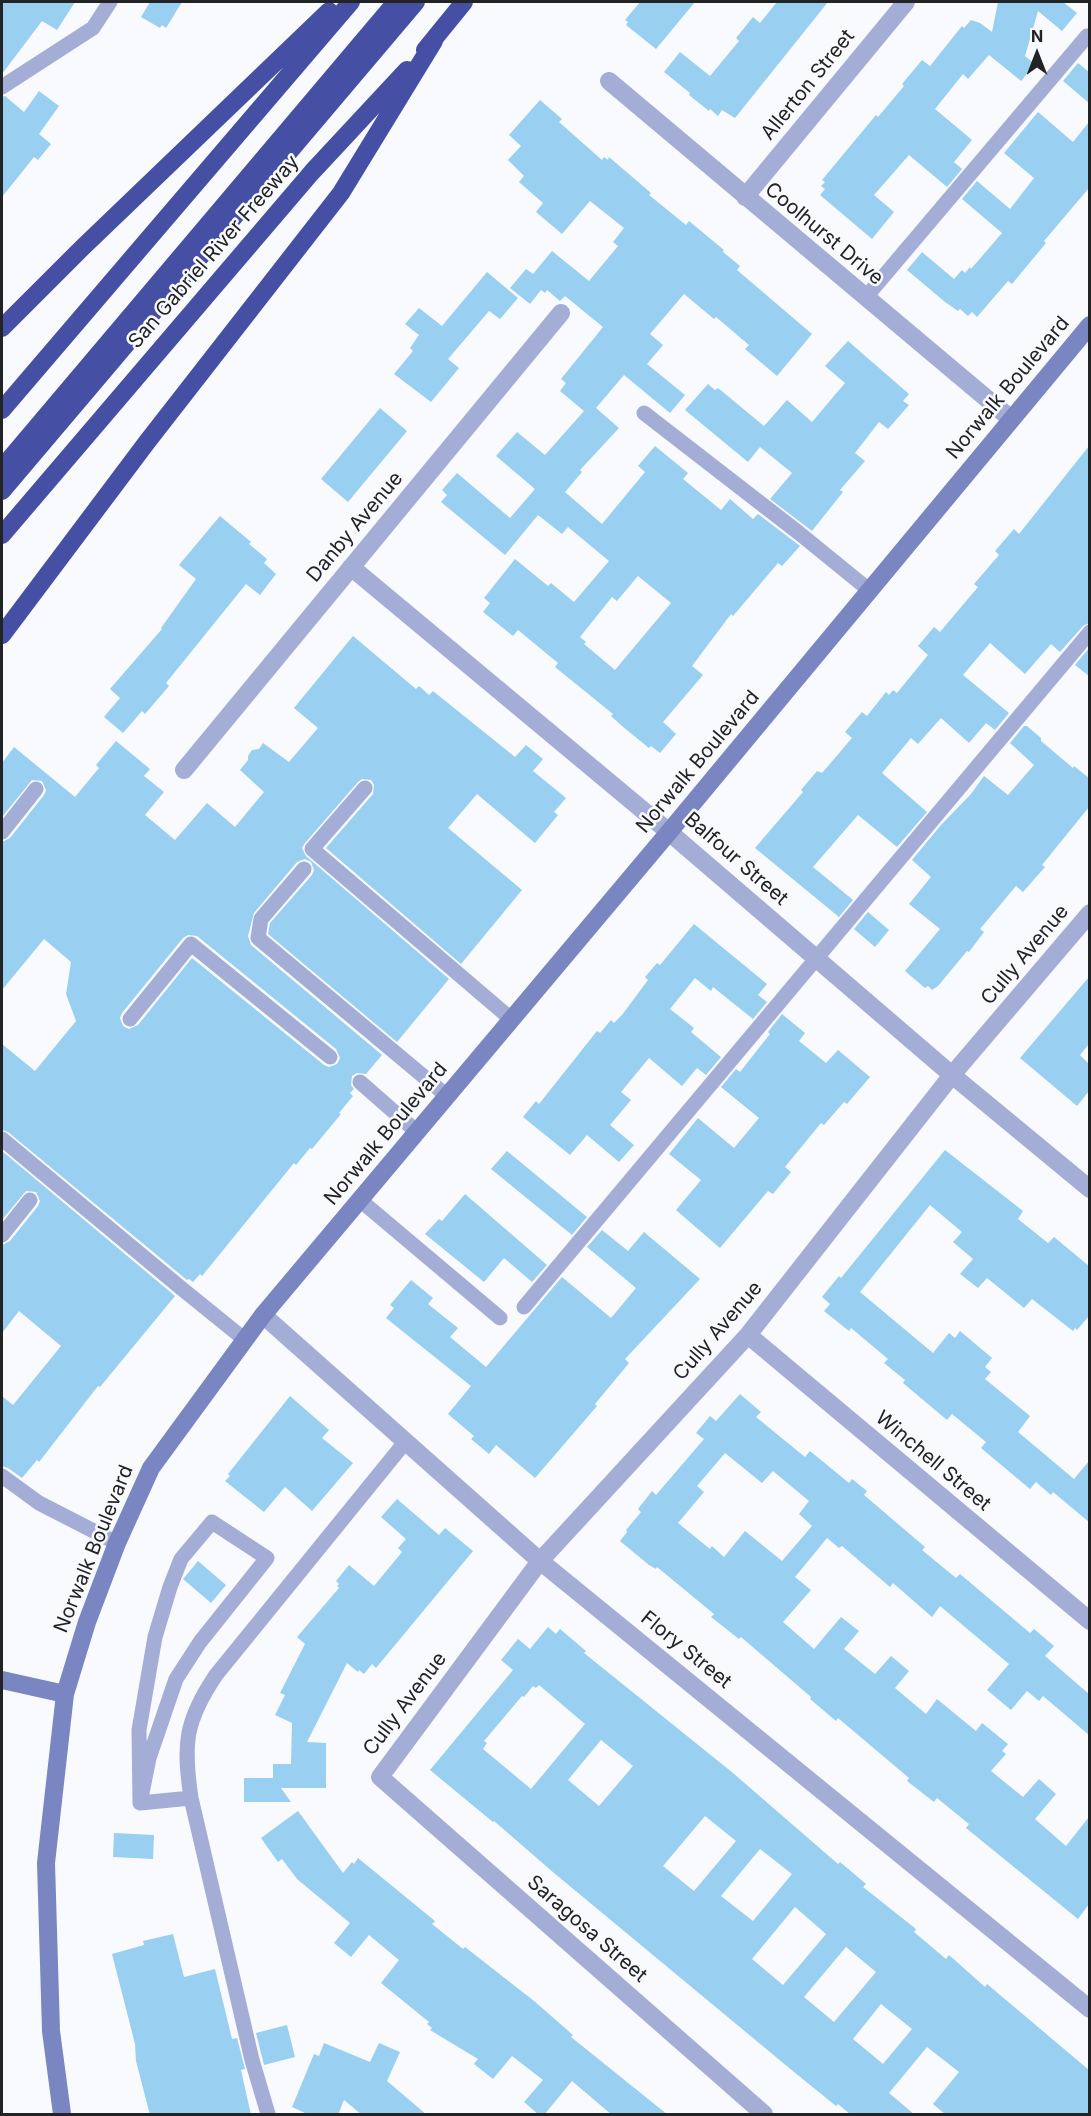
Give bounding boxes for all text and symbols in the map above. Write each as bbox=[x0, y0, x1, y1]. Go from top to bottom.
north arrow bbox=[1007, 24, 1067, 84]
street label: Allerton Street bbox=[756, 25, 860, 145]
text: N bbox=[1031, 26, 1043, 46]
street label: San Gabriel River Freeway bbox=[124, 151, 304, 353]
street label: Coolhurst Drive bbox=[760, 178, 888, 290]
street label: Norwalk Boulevard bbox=[941, 312, 1075, 464]
street label: Danby Avenue bbox=[302, 467, 408, 587]
street label: Norwalk Boulevard bbox=[631, 686, 765, 838]
street label: Balfour Street bbox=[679, 808, 793, 910]
street label: Cully Avenue bbox=[976, 900, 1074, 1010]
street label: Norwalk Boulevard bbox=[319, 1058, 453, 1210]
street label: Cully Avenue bbox=[668, 1277, 768, 1385]
street label: Winchell Street bbox=[871, 1406, 995, 1516]
street label: Norwalk Boulevard bbox=[49, 1462, 139, 1636]
street label: Flory Street bbox=[636, 1606, 736, 1694]
street label: Cully Avenue bbox=[358, 1648, 452, 1760]
street label: Saragosa Street bbox=[522, 1870, 652, 1988]

